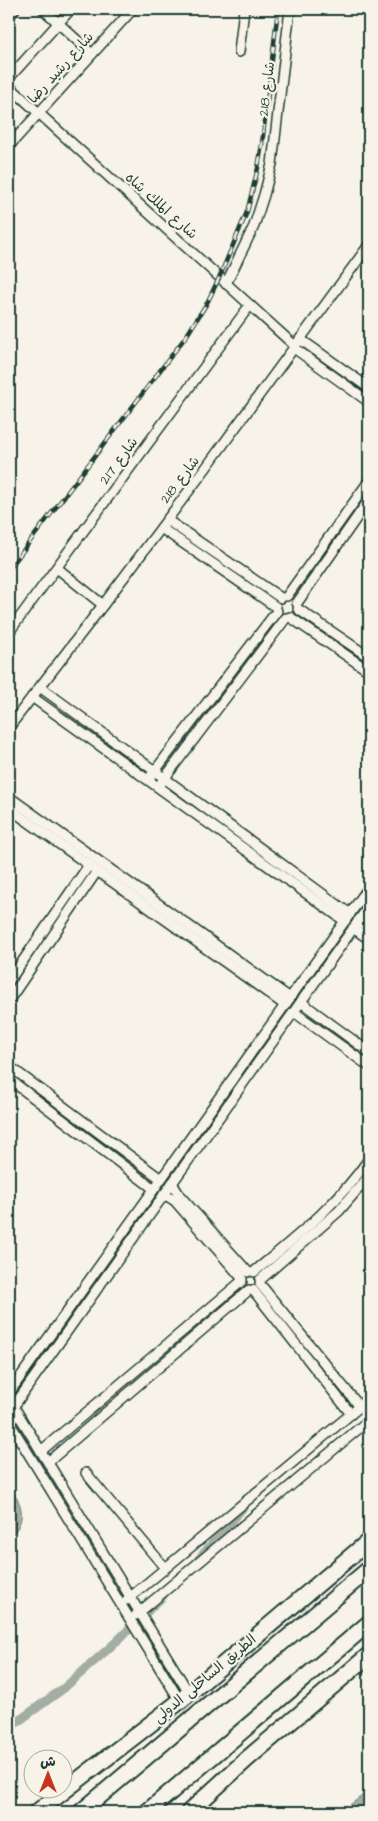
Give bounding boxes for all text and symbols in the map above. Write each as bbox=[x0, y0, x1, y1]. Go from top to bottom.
street label: شارع رشيد رضا bbox=[23, 28, 99, 108]
street label: شارع 218 bbox=[254, 61, 280, 117]
street label: شارع الملك شاه bbox=[120, 168, 202, 244]
street label: شارع 217 bbox=[95, 433, 143, 489]
street label: شارع 218 bbox=[156, 452, 204, 508]
street label: الطريق الساحلى الدولى bbox=[149, 1630, 261, 1728]
north arrow bbox=[22, 1748, 72, 1798]
text: ش bbox=[40, 1752, 56, 1772]

